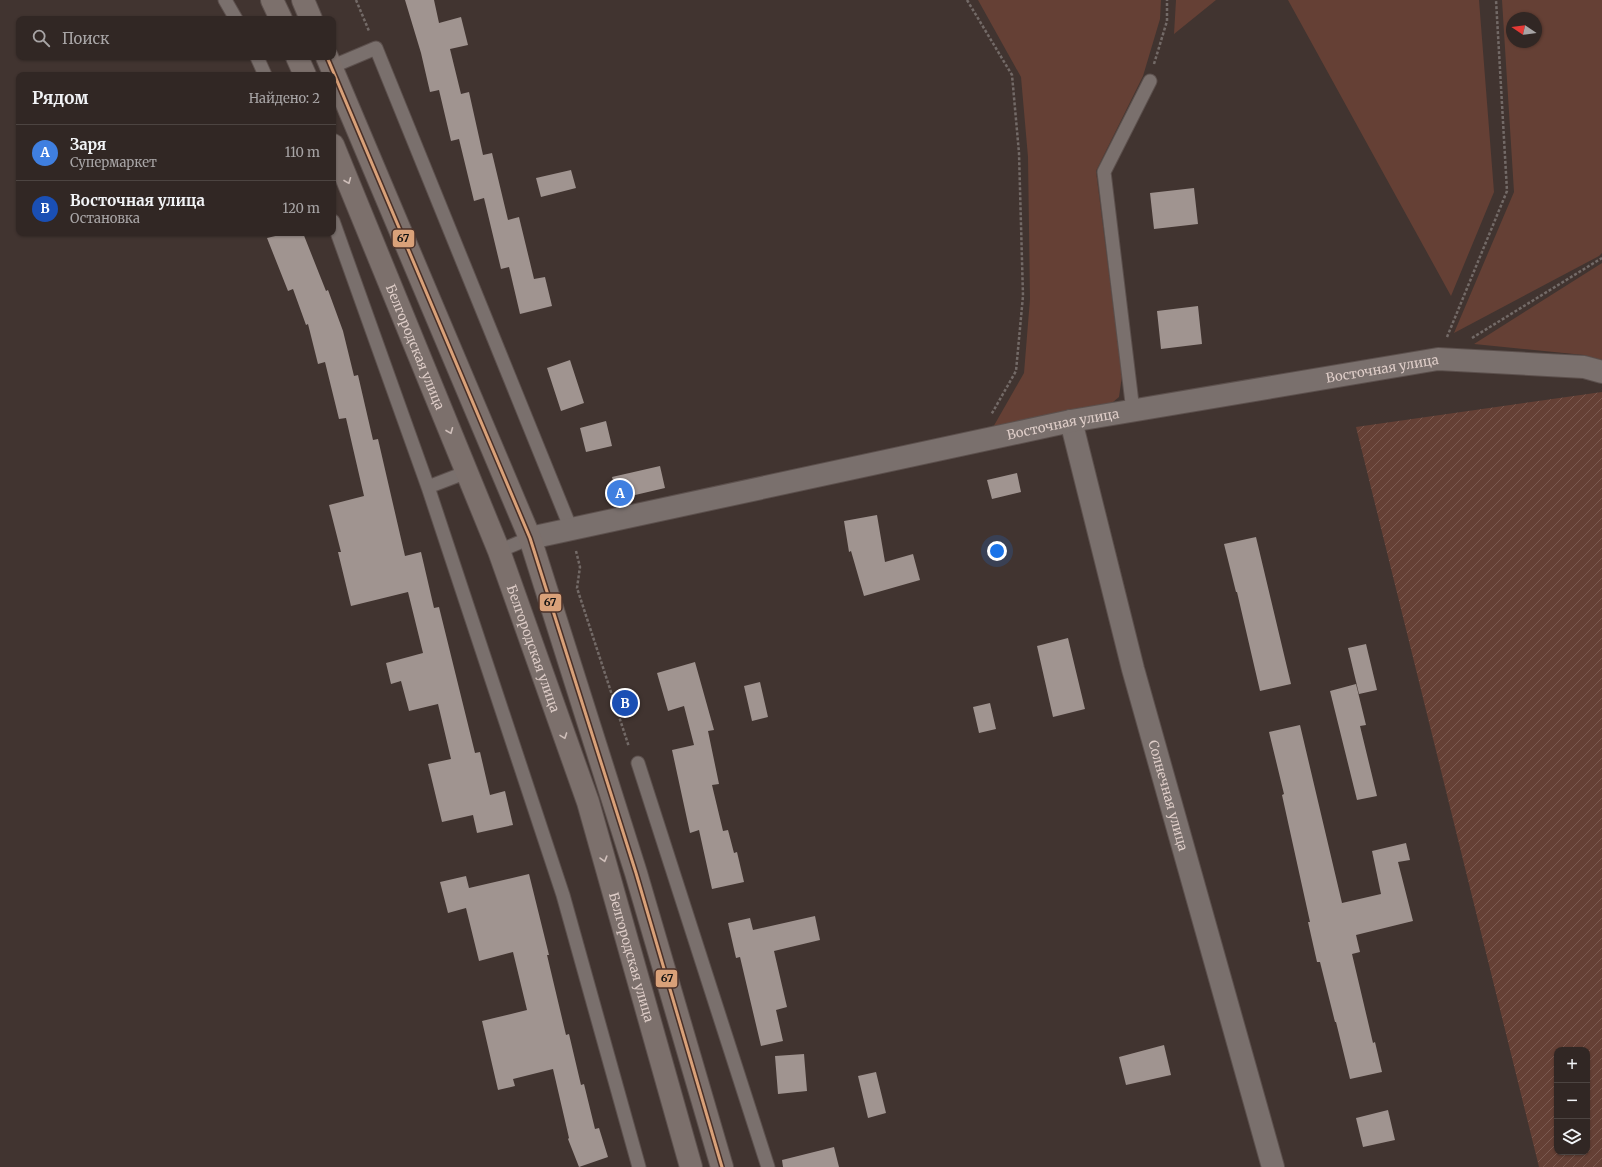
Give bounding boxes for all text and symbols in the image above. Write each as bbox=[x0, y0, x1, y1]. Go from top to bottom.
north arrow bbox=[1506, 12, 1542, 48]
search box bbox=[16, 16, 336, 60]
icon: search bbox=[30, 27, 52, 49]
text: Поиск bbox=[62, 29, 109, 48]
text: Рядом bbox=[32, 87, 88, 109]
text: Найдено: 2 bbox=[249, 90, 320, 107]
text: Заря bbox=[70, 135, 106, 154]
text: A bbox=[40, 144, 50, 161]
text: 110 m bbox=[285, 144, 320, 161]
text: Супермаркет bbox=[70, 154, 157, 171]
one-way arrow bbox=[343, 177, 351, 184]
text: Восточная улица bbox=[70, 191, 205, 210]
text: B bbox=[40, 200, 50, 217]
text: 120 m bbox=[282, 200, 320, 217]
text: Остановка bbox=[70, 210, 140, 227]
line badge: 67 bbox=[392, 229, 415, 248]
text: 67 bbox=[397, 231, 410, 245]
street label: Белгородская улица bbox=[382, 281, 449, 412]
street label: Восточная улица bbox=[1324, 351, 1440, 386]
street label: Восточная улица bbox=[1005, 405, 1120, 443]
one-way arrow bbox=[445, 427, 453, 434]
pin: A bbox=[607, 478, 633, 508]
your location bbox=[987, 541, 1007, 561]
street label: Белгородская улица bbox=[503, 582, 564, 715]
line badge: 67 bbox=[539, 593, 562, 612]
text: 67 bbox=[544, 595, 557, 609]
pin: B bbox=[612, 688, 638, 718]
one-way arrow bbox=[560, 732, 568, 739]
street label: Солнечная улица bbox=[1145, 738, 1192, 853]
one-way arrow bbox=[599, 856, 608, 863]
street label: Белгородская улица bbox=[605, 890, 658, 1024]
line badge: 67 bbox=[655, 969, 678, 988]
text: 67 bbox=[661, 971, 674, 985]
map controls bbox=[1554, 1047, 1590, 1155]
button: + bbox=[1554, 1047, 1590, 1083]
button: − bbox=[1554, 1083, 1590, 1119]
button: layers bbox=[1554, 1119, 1590, 1155]

